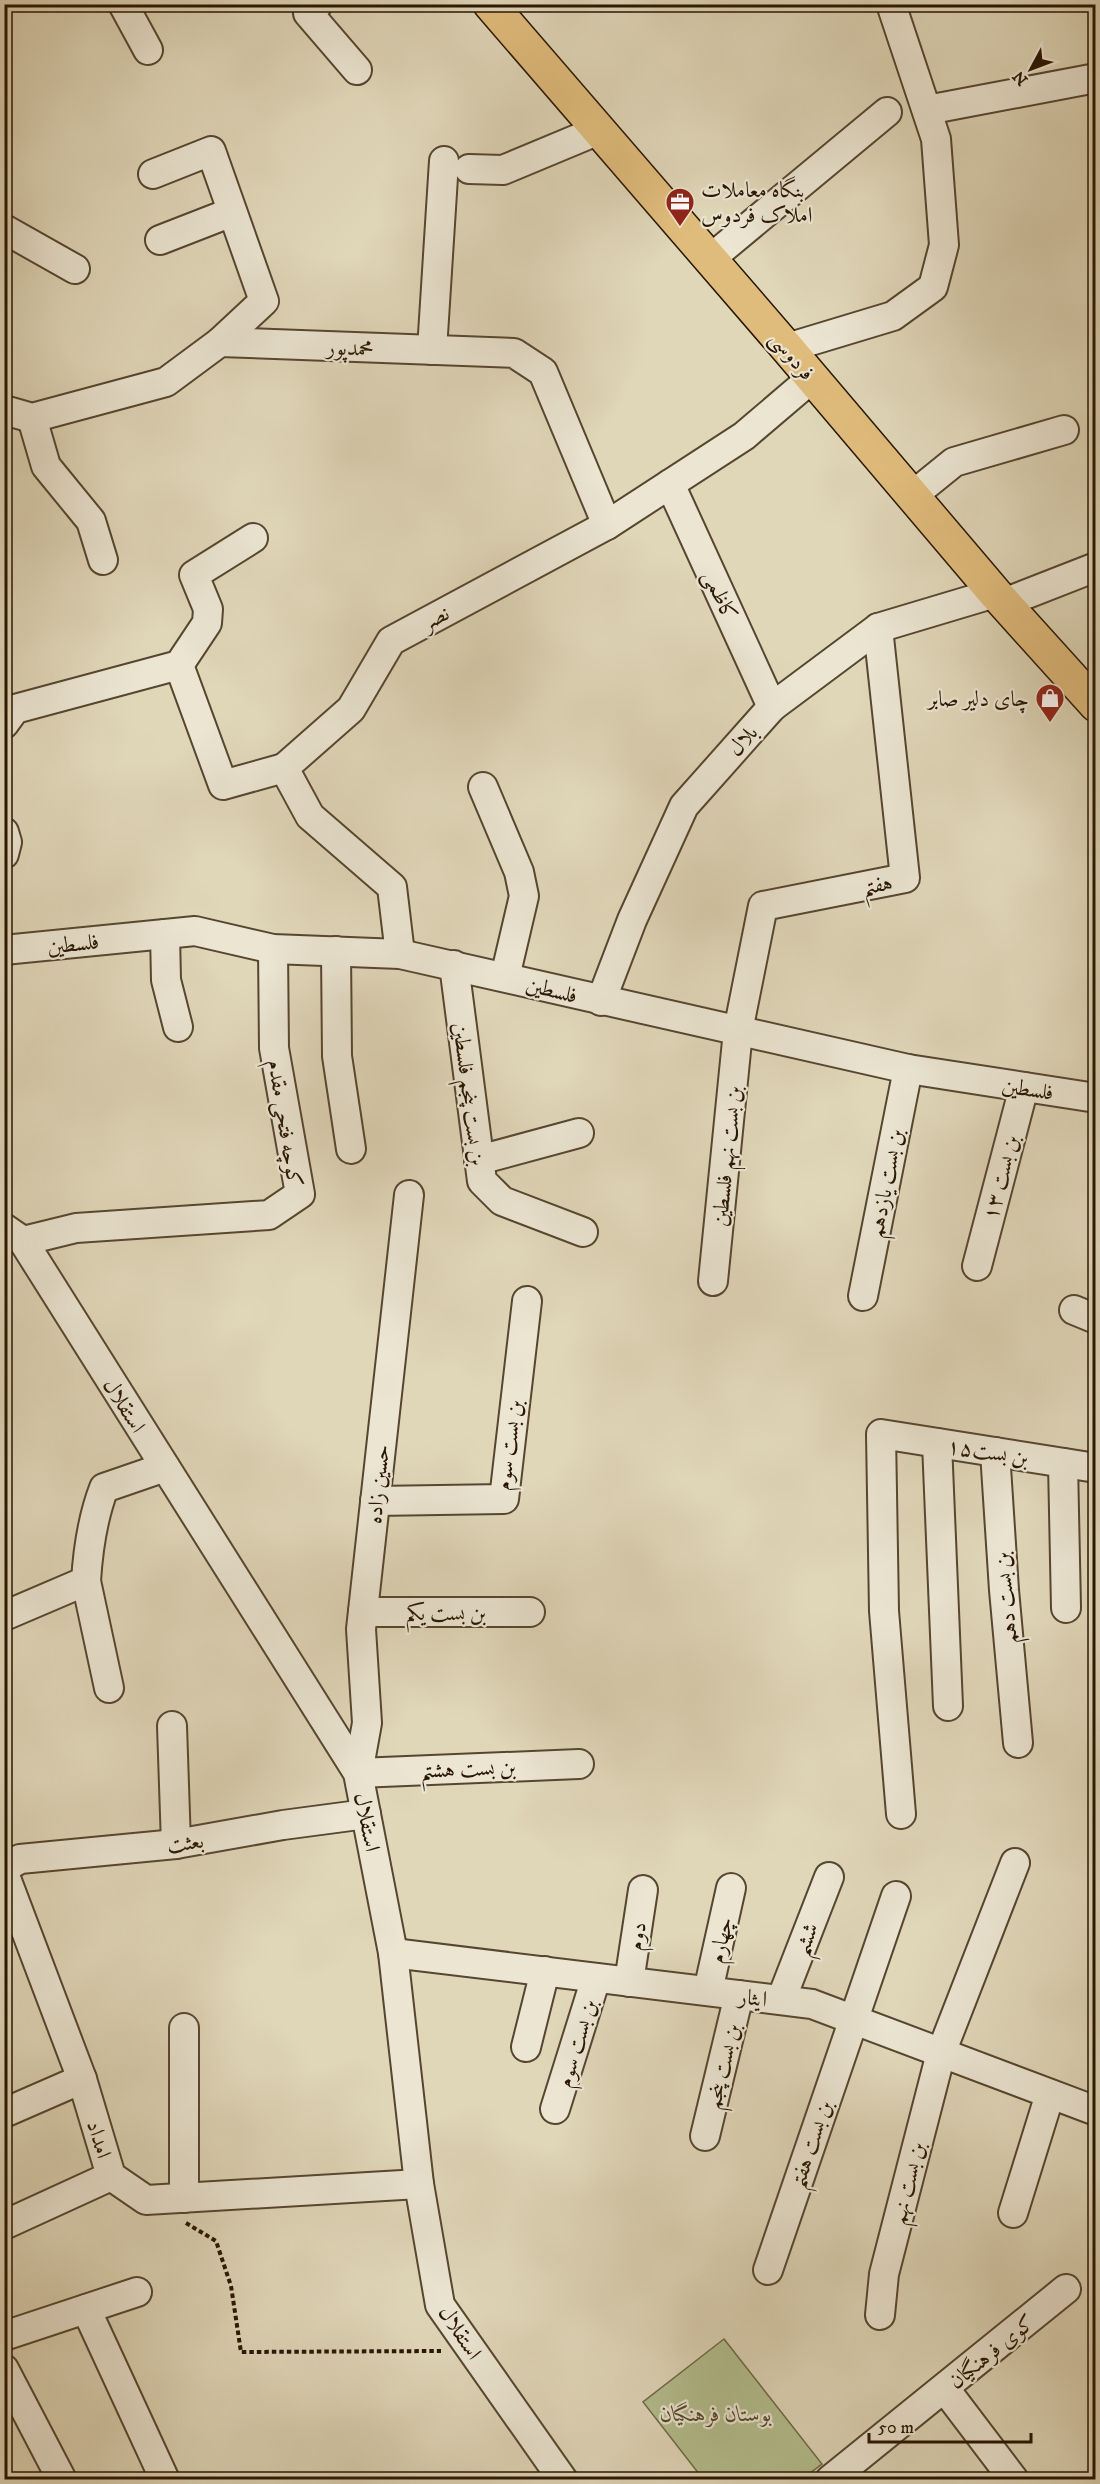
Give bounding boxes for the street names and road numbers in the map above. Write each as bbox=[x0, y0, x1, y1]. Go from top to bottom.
street label: فردوسی bbox=[763, 326, 820, 387]
street label: محمدپور bbox=[324, 334, 374, 365]
street label: کاظمی bbox=[696, 566, 743, 626]
street label: نصر bbox=[415, 600, 454, 638]
street label: بلال bbox=[722, 720, 764, 762]
street label: هفتم bbox=[860, 869, 896, 909]
street label: فلسطین bbox=[46, 928, 101, 961]
street label: فلسطین bbox=[523, 971, 580, 1010]
street label: بن بست پنجم فلسطین bbox=[440, 1021, 491, 1168]
street label: کوچه فتحی مقدم bbox=[256, 1058, 308, 1190]
street label: فلسطین bbox=[1000, 1072, 1056, 1107]
street label: بن بست نهم فلسطین bbox=[707, 1085, 754, 1228]
street label: بن بست یازدهم bbox=[863, 1127, 916, 1241]
street label: بن بست ۱۳ bbox=[977, 1132, 1026, 1223]
street label: استقلال bbox=[97, 1373, 151, 1438]
street label: بن بست سوم bbox=[490, 1398, 534, 1493]
street label: بن بست۱۵ bbox=[945, 1433, 1030, 1472]
street label: حسین زاده bbox=[361, 1443, 396, 1525]
street label: بن بست دهم bbox=[989, 1550, 1030, 1645]
street label: بن بست یکم bbox=[406, 1600, 486, 1633]
street label: بن بست هشتم bbox=[420, 1754, 517, 1792]
street label: استقلال bbox=[348, 1791, 385, 1854]
street label: بعثت bbox=[165, 1827, 206, 1860]
street label: چهارم bbox=[703, 1915, 744, 1967]
street label: ششم bbox=[788, 1919, 832, 1962]
street label: دوم bbox=[622, 1920, 658, 1953]
street label: ایثار bbox=[735, 1983, 769, 2014]
street label: بن بست سوم bbox=[551, 1996, 608, 2092]
street label: بن بست پنجم bbox=[700, 2021, 753, 2113]
street label: بن بست هفتم bbox=[784, 2097, 846, 2194]
street label: امداد bbox=[80, 2117, 117, 2162]
street label: بن بست نهم bbox=[885, 2139, 938, 2229]
street label: استقلال bbox=[432, 2301, 487, 2365]
street label: کوی فرهنگیان bbox=[943, 2309, 1041, 2395]

